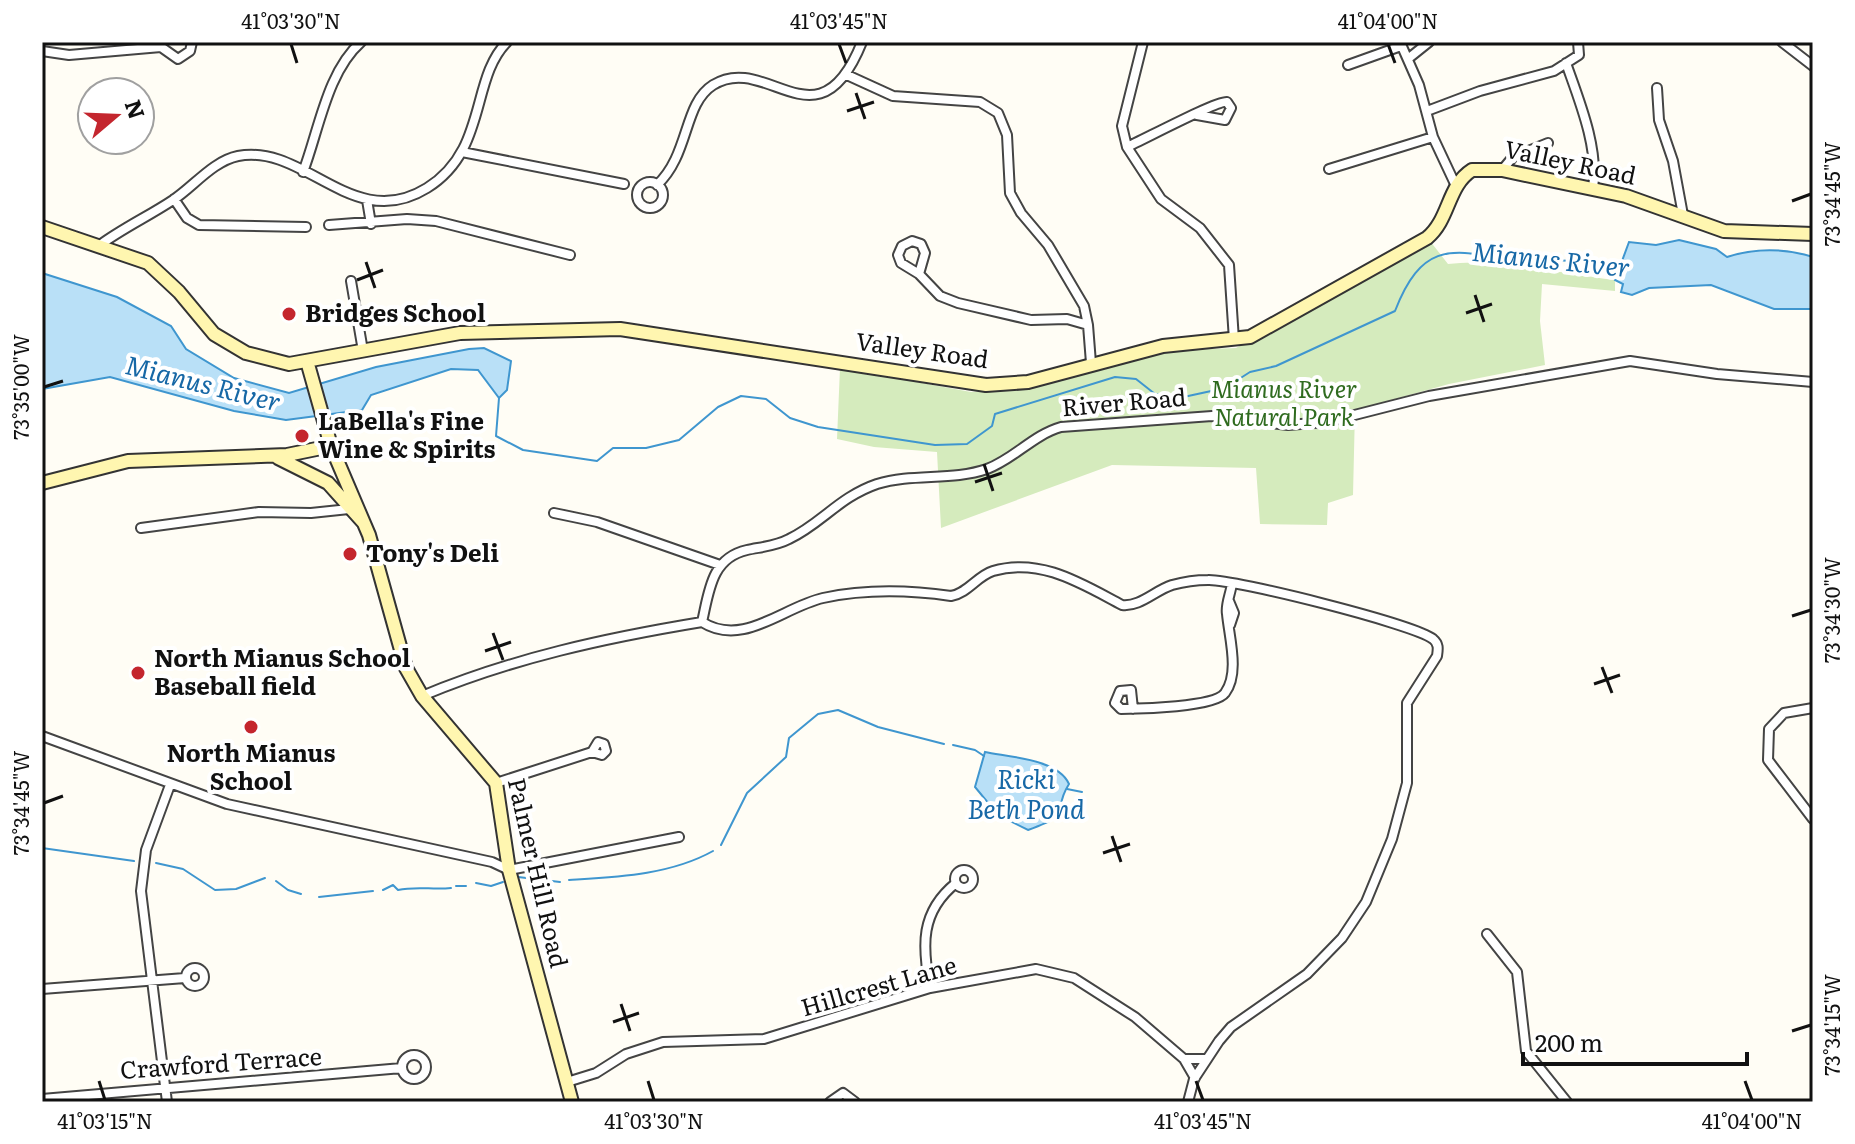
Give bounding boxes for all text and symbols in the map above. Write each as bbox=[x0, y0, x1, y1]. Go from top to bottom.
text: 41°03'30"N bbox=[241, 5, 341, 35]
text: 41°03'45"N bbox=[790, 5, 888, 35]
text: 41°04'00"N bbox=[1338, 5, 1438, 35]
north arrow bbox=[76, 76, 156, 156]
text: N bbox=[118, 95, 155, 123]
street label: Valley Road bbox=[1501, 130, 1640, 192]
text: 73°34'45"W bbox=[1816, 142, 1846, 246]
water label: Mianus River bbox=[1470, 230, 1632, 285]
place label: Bridges School bbox=[305, 294, 486, 329]
marker: Bridges School bbox=[280, 305, 298, 323]
street label: Valley Road bbox=[854, 322, 991, 375]
text: 73°35'00"W bbox=[5, 334, 35, 440]
water label: Mianus River bbox=[122, 343, 285, 420]
park label: Mianus River Natural Park bbox=[1211, 370, 1357, 433]
street label: River Road bbox=[1060, 378, 1188, 423]
place label: LaBella's Fine Wine & Spirits bbox=[318, 402, 495, 465]
marker: LaBella's Fine Wine & Spirits bbox=[293, 427, 311, 445]
place label: Tony's Deli bbox=[366, 534, 499, 569]
marker: Tony's Deli bbox=[341, 545, 359, 563]
text: 73°34'30"W bbox=[1816, 557, 1846, 663]
place label: North Mianus School Baseball field bbox=[154, 639, 411, 702]
marker: North Mianus School Baseball field bbox=[129, 664, 147, 682]
marker: North Mianus School bbox=[242, 718, 260, 736]
place label: North Mianus School bbox=[166, 734, 336, 797]
text: 73°34'45"W bbox=[5, 751, 35, 855]
water label: Ricki Beth Pond bbox=[967, 758, 1085, 827]
street label: Palmer Hill Road bbox=[501, 774, 578, 971]
street label: Hillcrest Lane bbox=[796, 946, 960, 1024]
text: 73°34'15"W bbox=[1816, 974, 1846, 1076]
scale bar bbox=[1523, 1016, 1747, 1066]
text: 200 m bbox=[1535, 1024, 1603, 1059]
street label: Crawford Terrace bbox=[119, 1037, 323, 1086]
text: 41°03'15"N bbox=[57, 1105, 153, 1135]
text: 41°03'30"N bbox=[604, 1105, 704, 1135]
text: 41°03'45"N bbox=[1154, 1105, 1252, 1135]
text: 41°04'00"N bbox=[1702, 1105, 1802, 1135]

